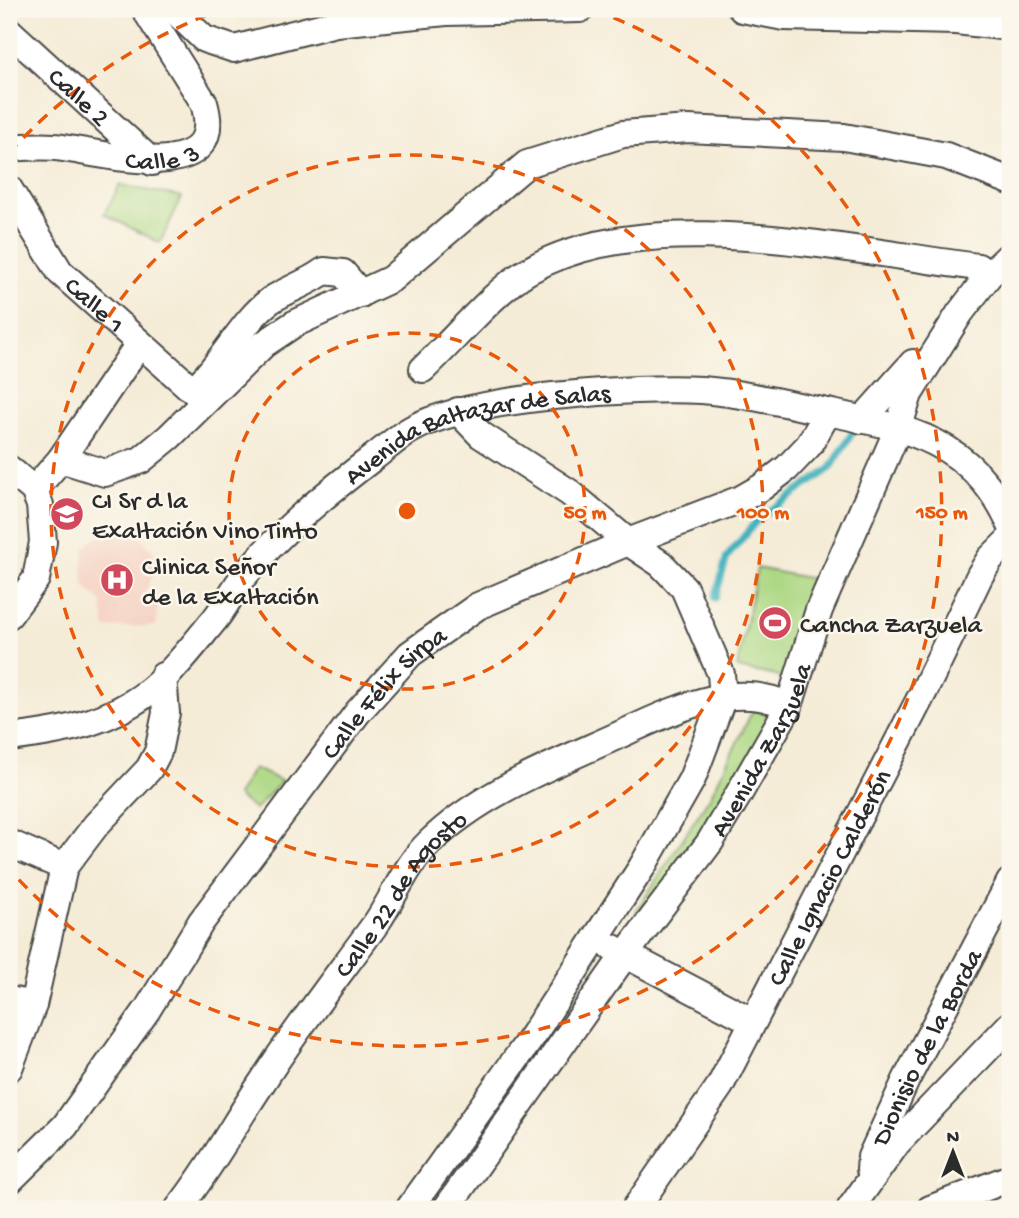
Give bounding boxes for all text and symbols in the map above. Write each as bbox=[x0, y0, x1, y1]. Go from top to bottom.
street label: Calle 2 bbox=[40, 63, 114, 135]
street label: Calle 3 bbox=[124, 139, 206, 180]
street label: Calle 1 bbox=[56, 272, 129, 342]
street label: Avenida Baltazar de Salas bbox=[340, 380, 613, 494]
place label: CI Sr d la Exaltación Vino Tinto bbox=[92, 488, 318, 549]
school or university icon: CI Sr d la Exaltación Vino Tinto bbox=[48, 495, 86, 533]
centre of rings bbox=[395, 499, 419, 523]
text: 50 m bbox=[564, 502, 607, 527]
text: 100 m bbox=[736, 502, 789, 527]
text: 150 m bbox=[915, 502, 968, 527]
place label: Clinica Señor de la Exaltación bbox=[142, 554, 319, 615]
hospital icon: Clinica Señor de la Exaltación bbox=[98, 561, 136, 599]
sports icon: Cancha Zarzuela bbox=[756, 604, 794, 642]
place label: Cancha Zarzuela bbox=[800, 612, 984, 643]
street label: Calle Félix Sirpa bbox=[317, 621, 455, 767]
street label: Avenida Zarzuela bbox=[706, 659, 822, 844]
street label: Calle Ignacio Calderón bbox=[763, 765, 901, 992]
street label: Calle 22 de Agosto bbox=[330, 806, 475, 985]
street label: Dionisio de la Borda bbox=[866, 944, 993, 1153]
north arrow bbox=[918, 1116, 988, 1186]
text: N bbox=[947, 1127, 959, 1150]

